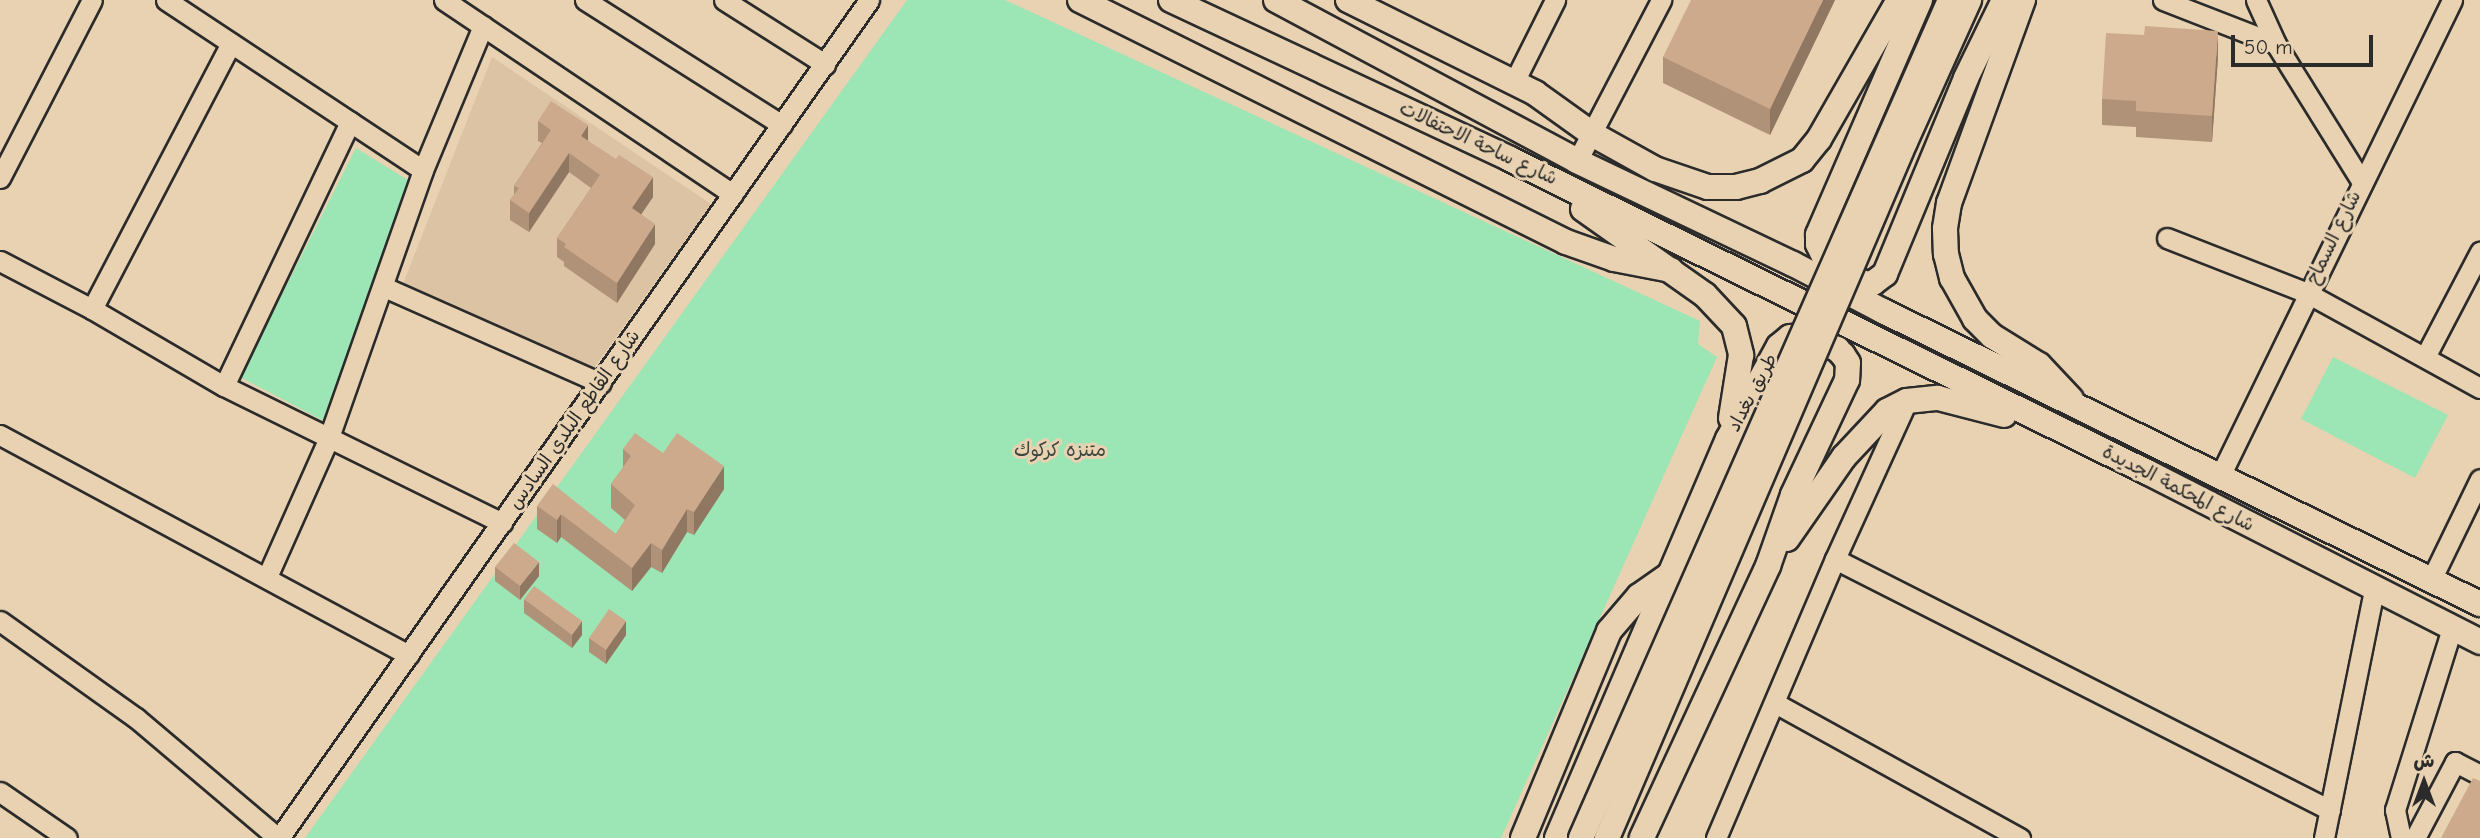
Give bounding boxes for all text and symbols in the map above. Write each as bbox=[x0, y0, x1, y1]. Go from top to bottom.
scale bar bbox=[2235, 21, 2377, 65]
text: 50 m bbox=[2244, 35, 2293, 59]
street label: شارع ساحة الاحتفالات bbox=[1395, 97, 1561, 191]
street label: شارع السماح bbox=[2301, 187, 2367, 289]
street label: شارع القاطع البلدي السادس bbox=[504, 326, 646, 514]
street label: طريق بغداد bbox=[1723, 350, 1783, 436]
park label: متنزه كركوك bbox=[1014, 440, 1106, 462]
street label: شارع المحكمة الجديدة bbox=[2098, 441, 2258, 537]
north arrow bbox=[2389, 747, 2459, 817]
text: ش bbox=[2414, 750, 2434, 772]

